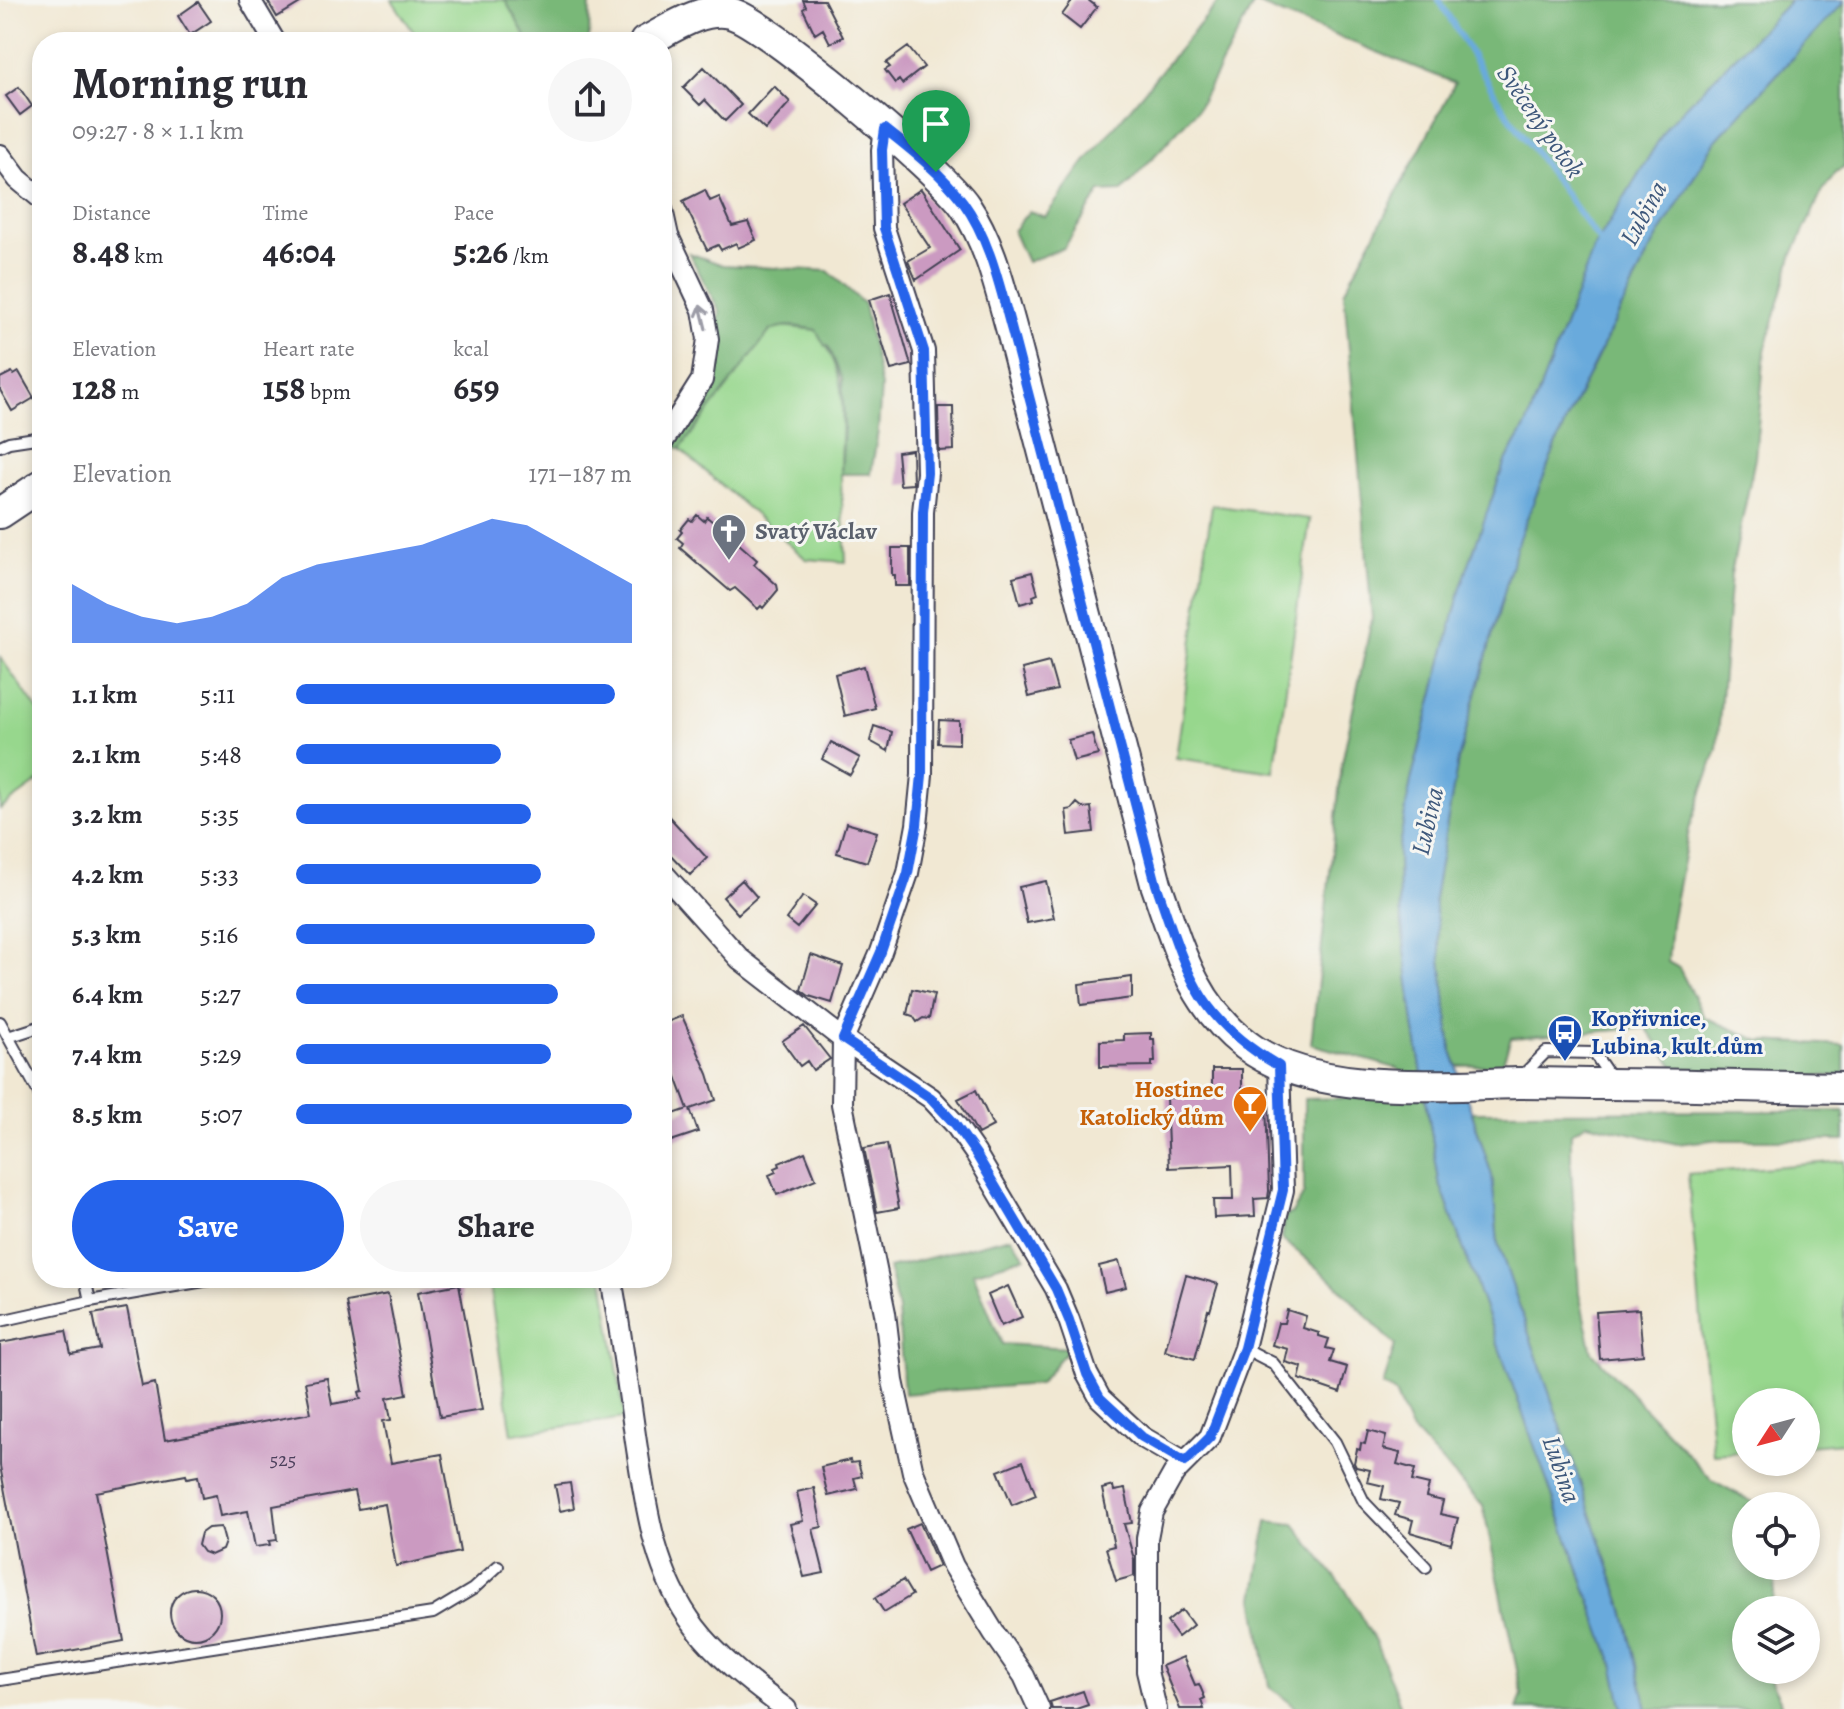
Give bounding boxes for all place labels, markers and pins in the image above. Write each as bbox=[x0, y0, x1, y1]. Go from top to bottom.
pin bbox=[902, 90, 970, 172]
church icon: Svatý Václav bbox=[710, 512, 748, 562]
place label: Svatý Václav bbox=[755, 515, 878, 547]
place label: Kopřivnice, Lubina, kult.dům bbox=[1591, 1002, 1763, 1062]
bus stop icon: Kopřivnice, Lubina, kult.dům bbox=[1546, 1013, 1584, 1063]
place label: Hostinec Katolický dům bbox=[1079, 1073, 1224, 1133]
bar icon: Hostinec Katolický dům bbox=[1231, 1084, 1269, 1134]

